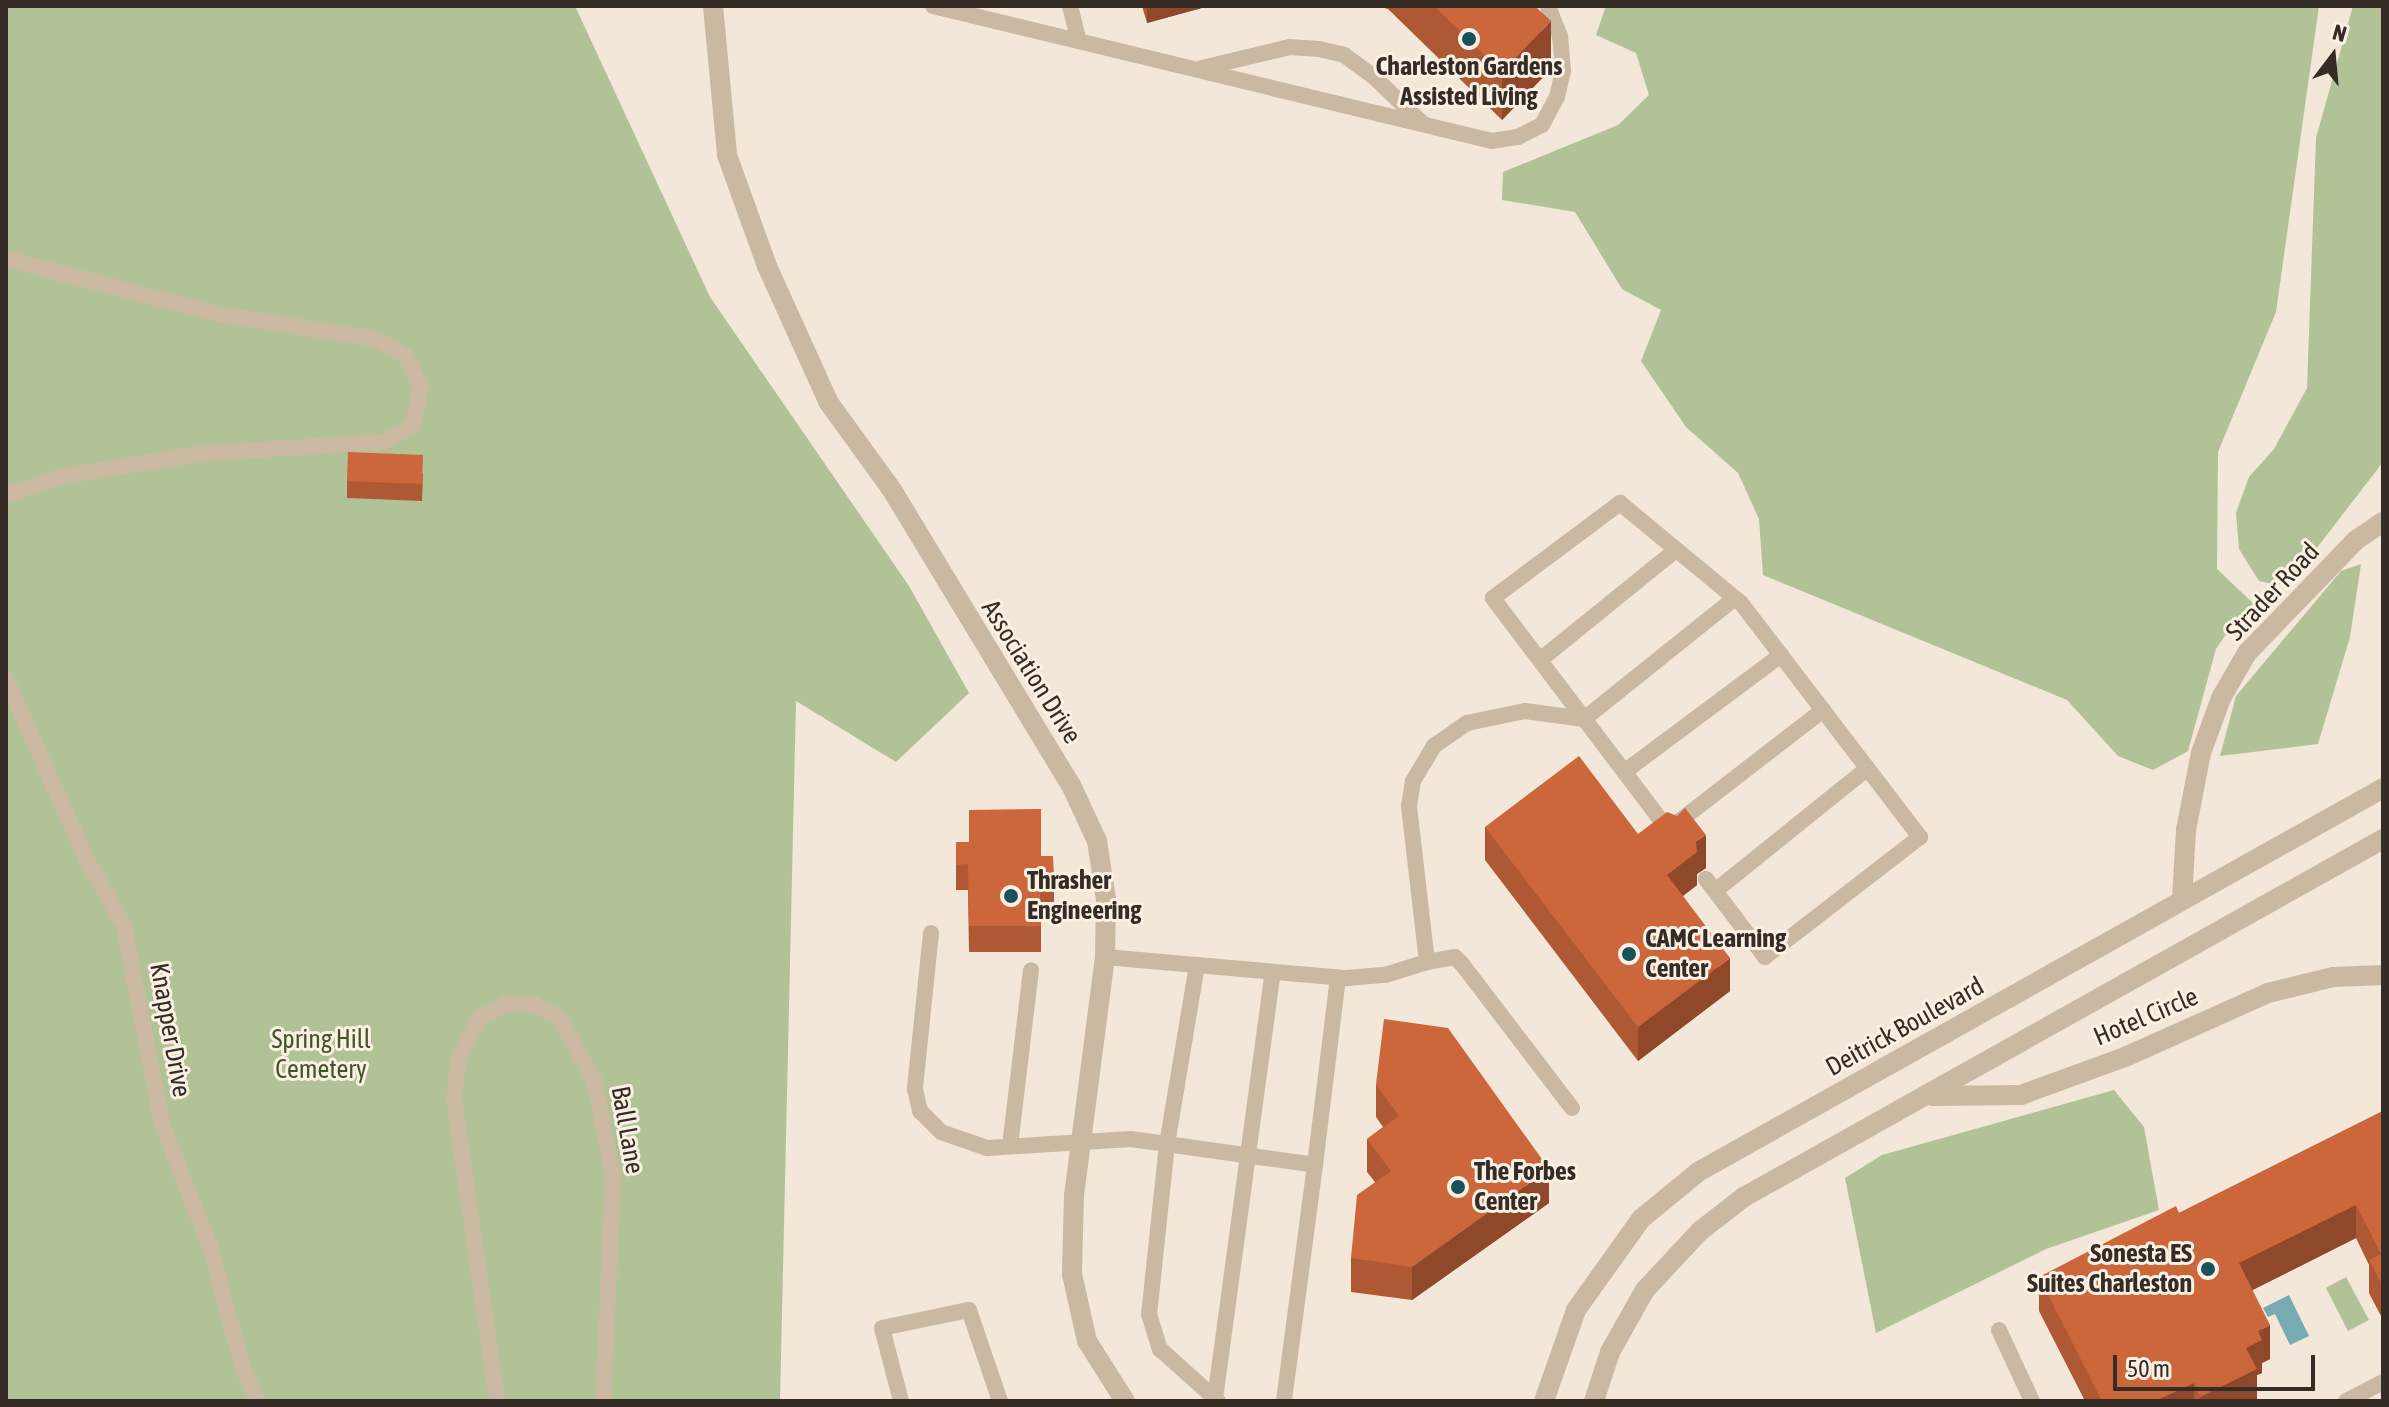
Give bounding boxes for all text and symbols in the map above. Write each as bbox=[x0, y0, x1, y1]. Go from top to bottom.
north arrow bbox=[2293, 16, 2373, 96]
text: N bbox=[2330, 19, 2349, 47]
marker: Charleston Gardens Assisted Living bbox=[1460, 30, 1478, 48]
place label: Charleston Gardens Assisted Living bbox=[1376, 51, 1562, 112]
street label: Strader Road bbox=[2220, 537, 2326, 647]
street label: Association Drive bbox=[974, 594, 1088, 750]
place label: Thrasher Engineering bbox=[1027, 865, 1141, 926]
marker: Thrasher Engineering bbox=[1002, 887, 1020, 905]
place label: CAMC Learning Center bbox=[1645, 923, 1786, 984]
marker: CAMC Learning Center bbox=[1620, 945, 1638, 963]
street label: Knapper Drive bbox=[143, 961, 197, 1099]
street label: Deitrick Boulevard bbox=[1821, 971, 1989, 1083]
street label: Hotel Circle bbox=[2089, 981, 2203, 1053]
park label: Spring Hill Cemetery bbox=[271, 1024, 371, 1086]
street label: Ball Lane bbox=[604, 1084, 650, 1176]
place label: The Forbes Center bbox=[1474, 1156, 1576, 1218]
marker: The Forbes Center bbox=[1449, 1178, 1467, 1196]
place label: Sonesta ES Suites Charleston bbox=[2027, 1238, 2192, 1300]
marker: Sonesta ES Suites Charleston bbox=[2199, 1260, 2217, 1278]
scale bar bbox=[2117, 1339, 2319, 1389]
text: 50 m bbox=[2127, 1355, 2170, 1382]

